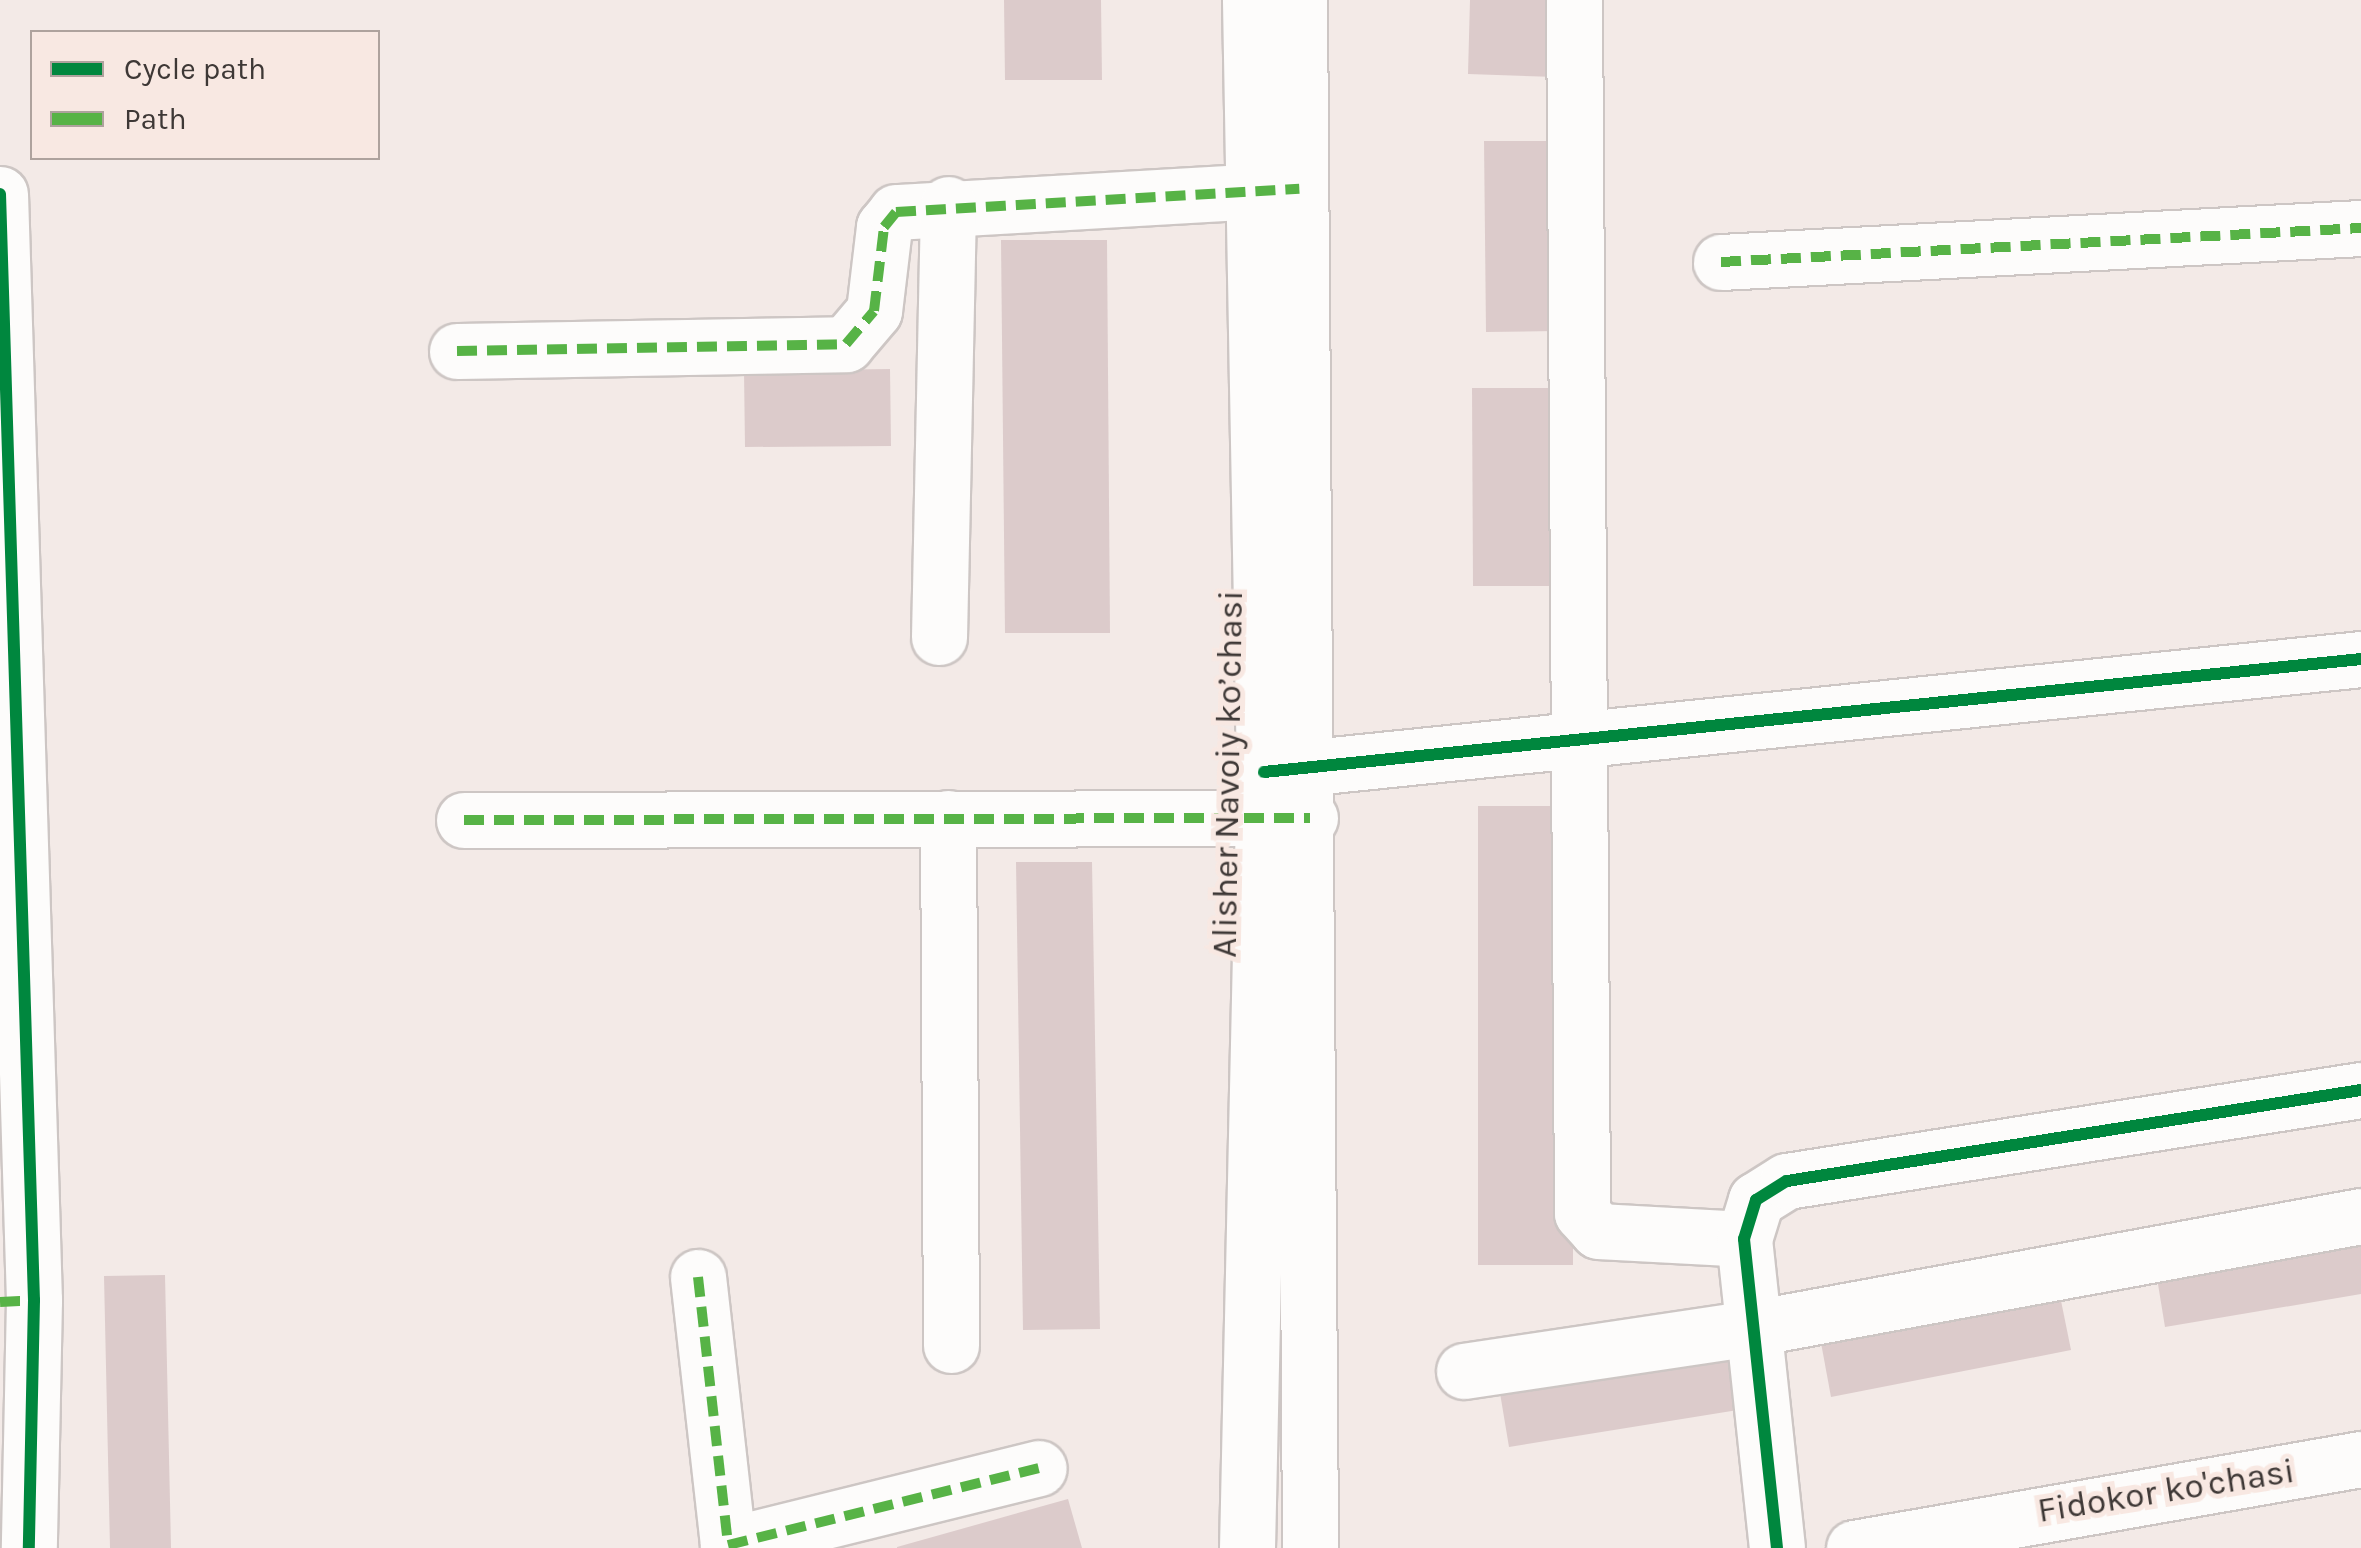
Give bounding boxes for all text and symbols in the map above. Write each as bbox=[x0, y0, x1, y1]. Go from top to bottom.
legend bbox=[30, 30, 380, 160]
text: Cycle path bbox=[124, 51, 266, 87]
text: Path bbox=[124, 101, 187, 137]
street label: Alisher Navoiy ko’chasi bbox=[1204, 590, 1252, 958]
street label: Fidokor ko'chasi bbox=[2035, 1450, 2297, 1532]

